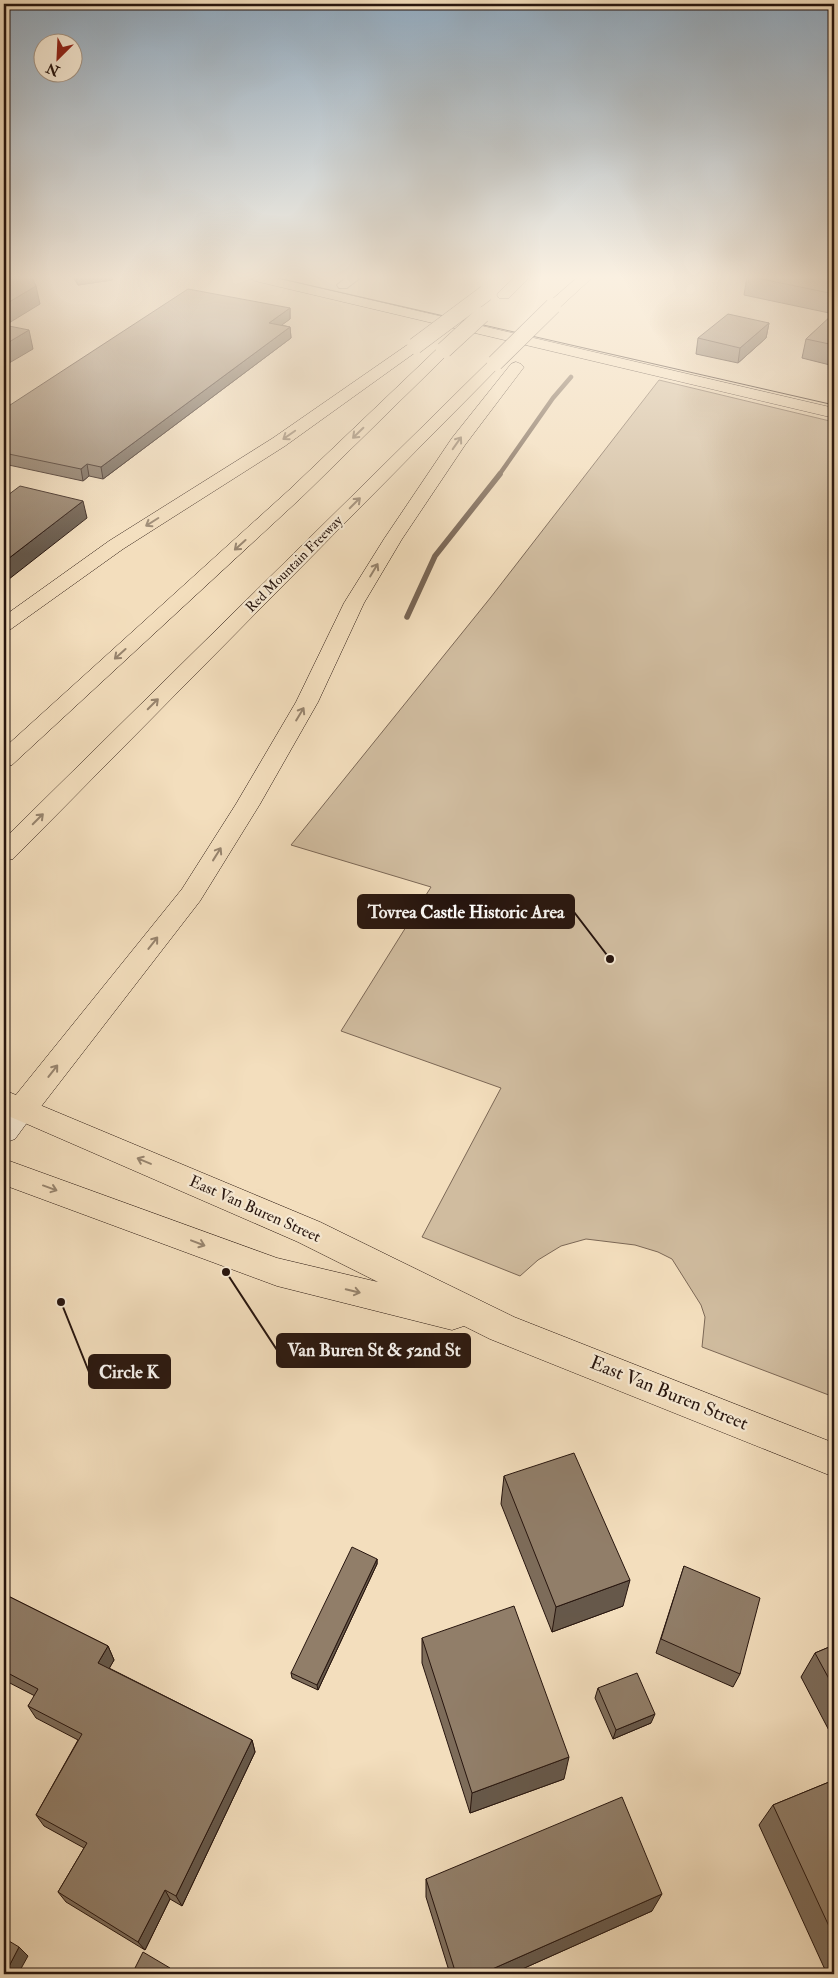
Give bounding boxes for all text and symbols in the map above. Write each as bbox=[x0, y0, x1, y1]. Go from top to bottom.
north arrow bbox=[32, 32, 82, 82]
text: N bbox=[43, 59, 63, 80]
one-way arrow bbox=[352, 427, 365, 439]
one-way arrow bbox=[282, 430, 296, 440]
one-way arrow bbox=[452, 436, 462, 450]
one-way arrow bbox=[349, 496, 361, 509]
street label: Red Mountain Freeway bbox=[242, 511, 347, 617]
one-way arrow bbox=[146, 518, 160, 528]
one-way arrow bbox=[234, 539, 247, 551]
one-way arrow bbox=[370, 564, 380, 578]
one-way arrow bbox=[114, 648, 127, 660]
one-way arrow bbox=[147, 698, 159, 710]
one-way arrow bbox=[296, 708, 306, 722]
one-way arrow bbox=[32, 813, 44, 825]
one-way arrow bbox=[212, 847, 222, 861]
callout: Tovrea Castle Historic Area bbox=[358, 895, 574, 928]
text: Tovrea Castle Historic Area bbox=[367, 901, 565, 924]
one-way arrow bbox=[148, 937, 159, 950]
one-way arrow bbox=[47, 1064, 58, 1077]
one-way arrow bbox=[137, 1155, 152, 1165]
street label: East Van Buren Street bbox=[186, 1171, 324, 1247]
one-way arrow bbox=[41, 1184, 57, 1193]
one-way arrow bbox=[190, 1239, 205, 1248]
one-way arrow bbox=[344, 1287, 360, 1296]
callout: Van Buren St & 52nd St bbox=[277, 1334, 470, 1367]
text: Van Buren St & 52nd St bbox=[286, 1339, 461, 1362]
street label: East Van Buren Street bbox=[586, 1350, 752, 1436]
callout: Circle K bbox=[89, 1355, 170, 1388]
text: Circle K bbox=[99, 1361, 160, 1384]

